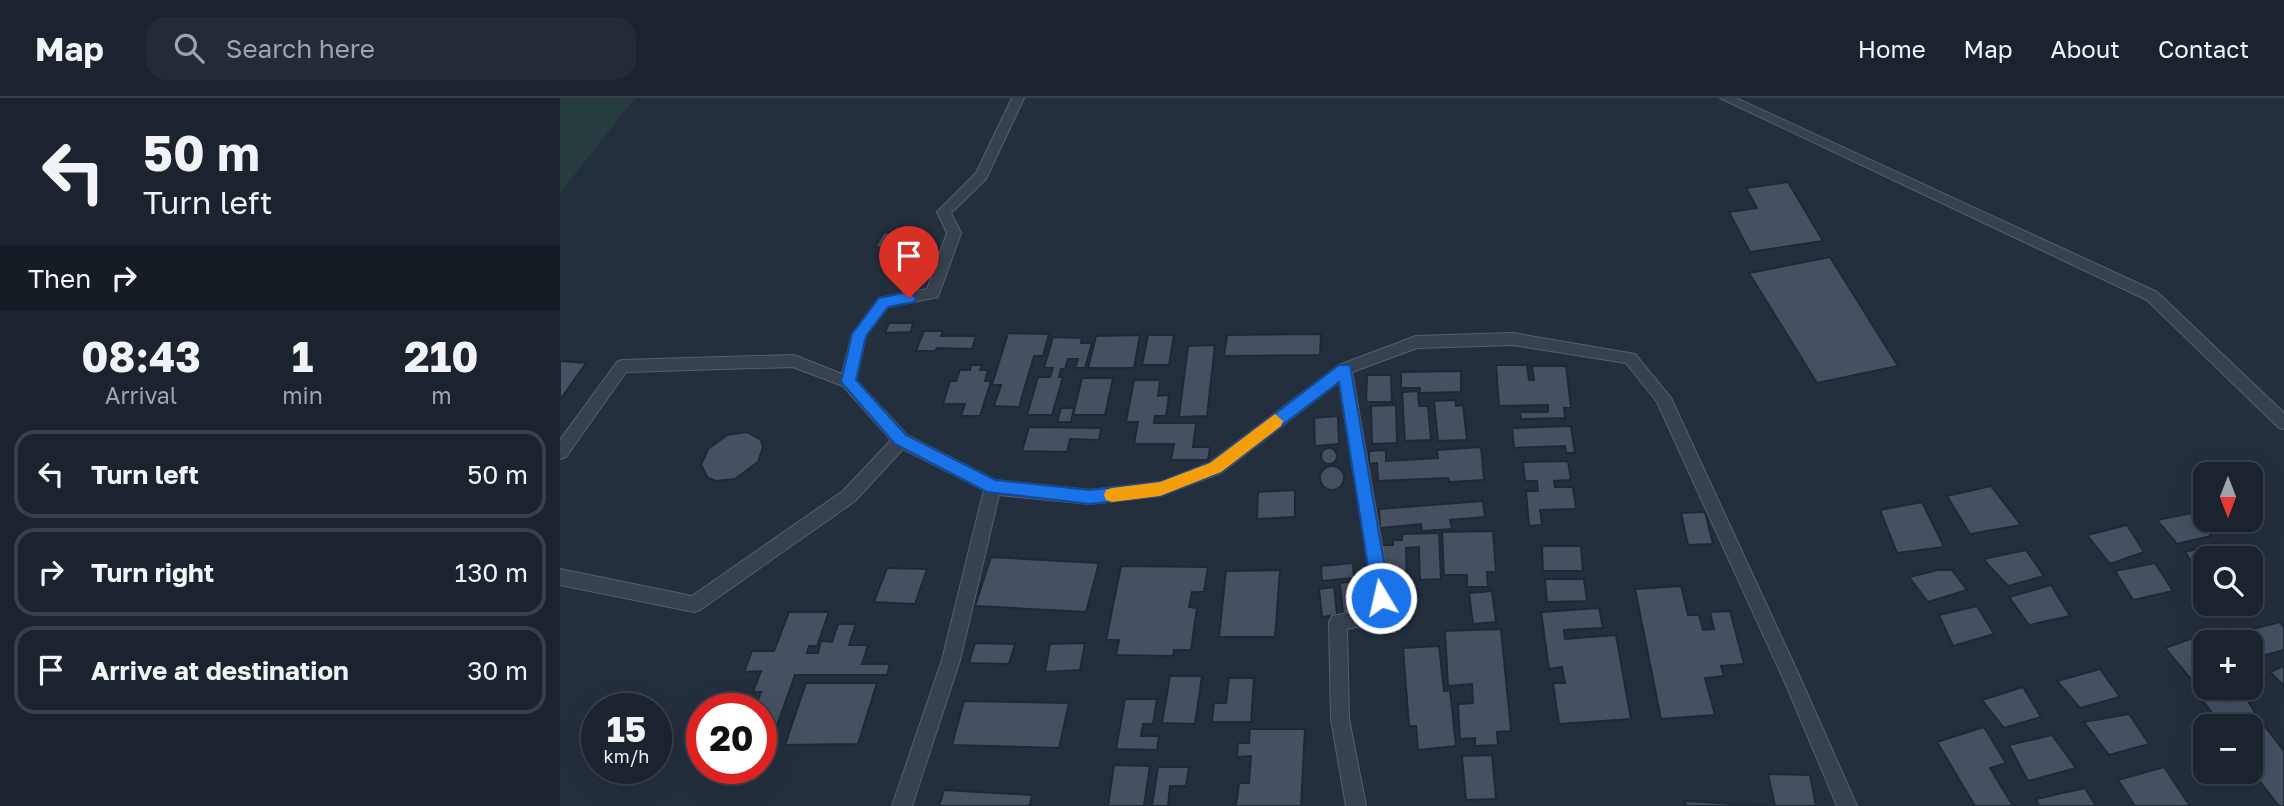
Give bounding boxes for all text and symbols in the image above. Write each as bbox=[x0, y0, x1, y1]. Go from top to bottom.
search box bbox=[146, 17, 636, 80]
text: Map bbox=[35, 29, 104, 68]
icon: search bbox=[170, 29, 208, 67]
text: Search here bbox=[226, 33, 375, 64]
text: Home bbox=[1858, 34, 1926, 63]
text: Map bbox=[1964, 34, 2013, 63]
text: About bbox=[2051, 34, 2120, 63]
text: Contact bbox=[2158, 34, 2249, 63]
text: 50 m bbox=[143, 123, 260, 182]
icon: left bbox=[28, 126, 119, 217]
text: Turn left bbox=[143, 183, 272, 221]
pin bbox=[879, 226, 939, 298]
icon: arrive bbox=[890, 237, 928, 275]
icon: right bbox=[105, 259, 143, 297]
text: Then bbox=[28, 263, 91, 294]
text: 08:43 bbox=[81, 331, 201, 381]
text: 1 bbox=[292, 331, 313, 381]
text: 210 bbox=[404, 331, 479, 381]
text: Arrival bbox=[105, 381, 177, 409]
text: min bbox=[282, 381, 323, 409]
text: m bbox=[431, 381, 452, 409]
icon: left bbox=[32, 455, 70, 493]
text: Turn left bbox=[91, 459, 199, 490]
text: 50 m bbox=[467, 459, 528, 490]
north arrow bbox=[2193, 462, 2263, 532]
map controls bbox=[2193, 462, 2263, 784]
button: search bbox=[2193, 546, 2263, 616]
icon: right bbox=[32, 553, 70, 591]
text: Turn right bbox=[91, 557, 214, 588]
text: 130 m bbox=[455, 557, 528, 588]
position arrow bbox=[1344, 561, 1418, 635]
button: + bbox=[2193, 630, 2263, 700]
icon: arrive bbox=[32, 651, 70, 689]
text: Arrive at destination bbox=[91, 655, 349, 686]
text: 30 m bbox=[467, 655, 528, 686]
speed limit sign: 20 bbox=[686, 693, 777, 784]
text: 15 bbox=[607, 708, 646, 750]
button: − bbox=[2193, 714, 2263, 784]
text: km/h bbox=[604, 745, 649, 767]

